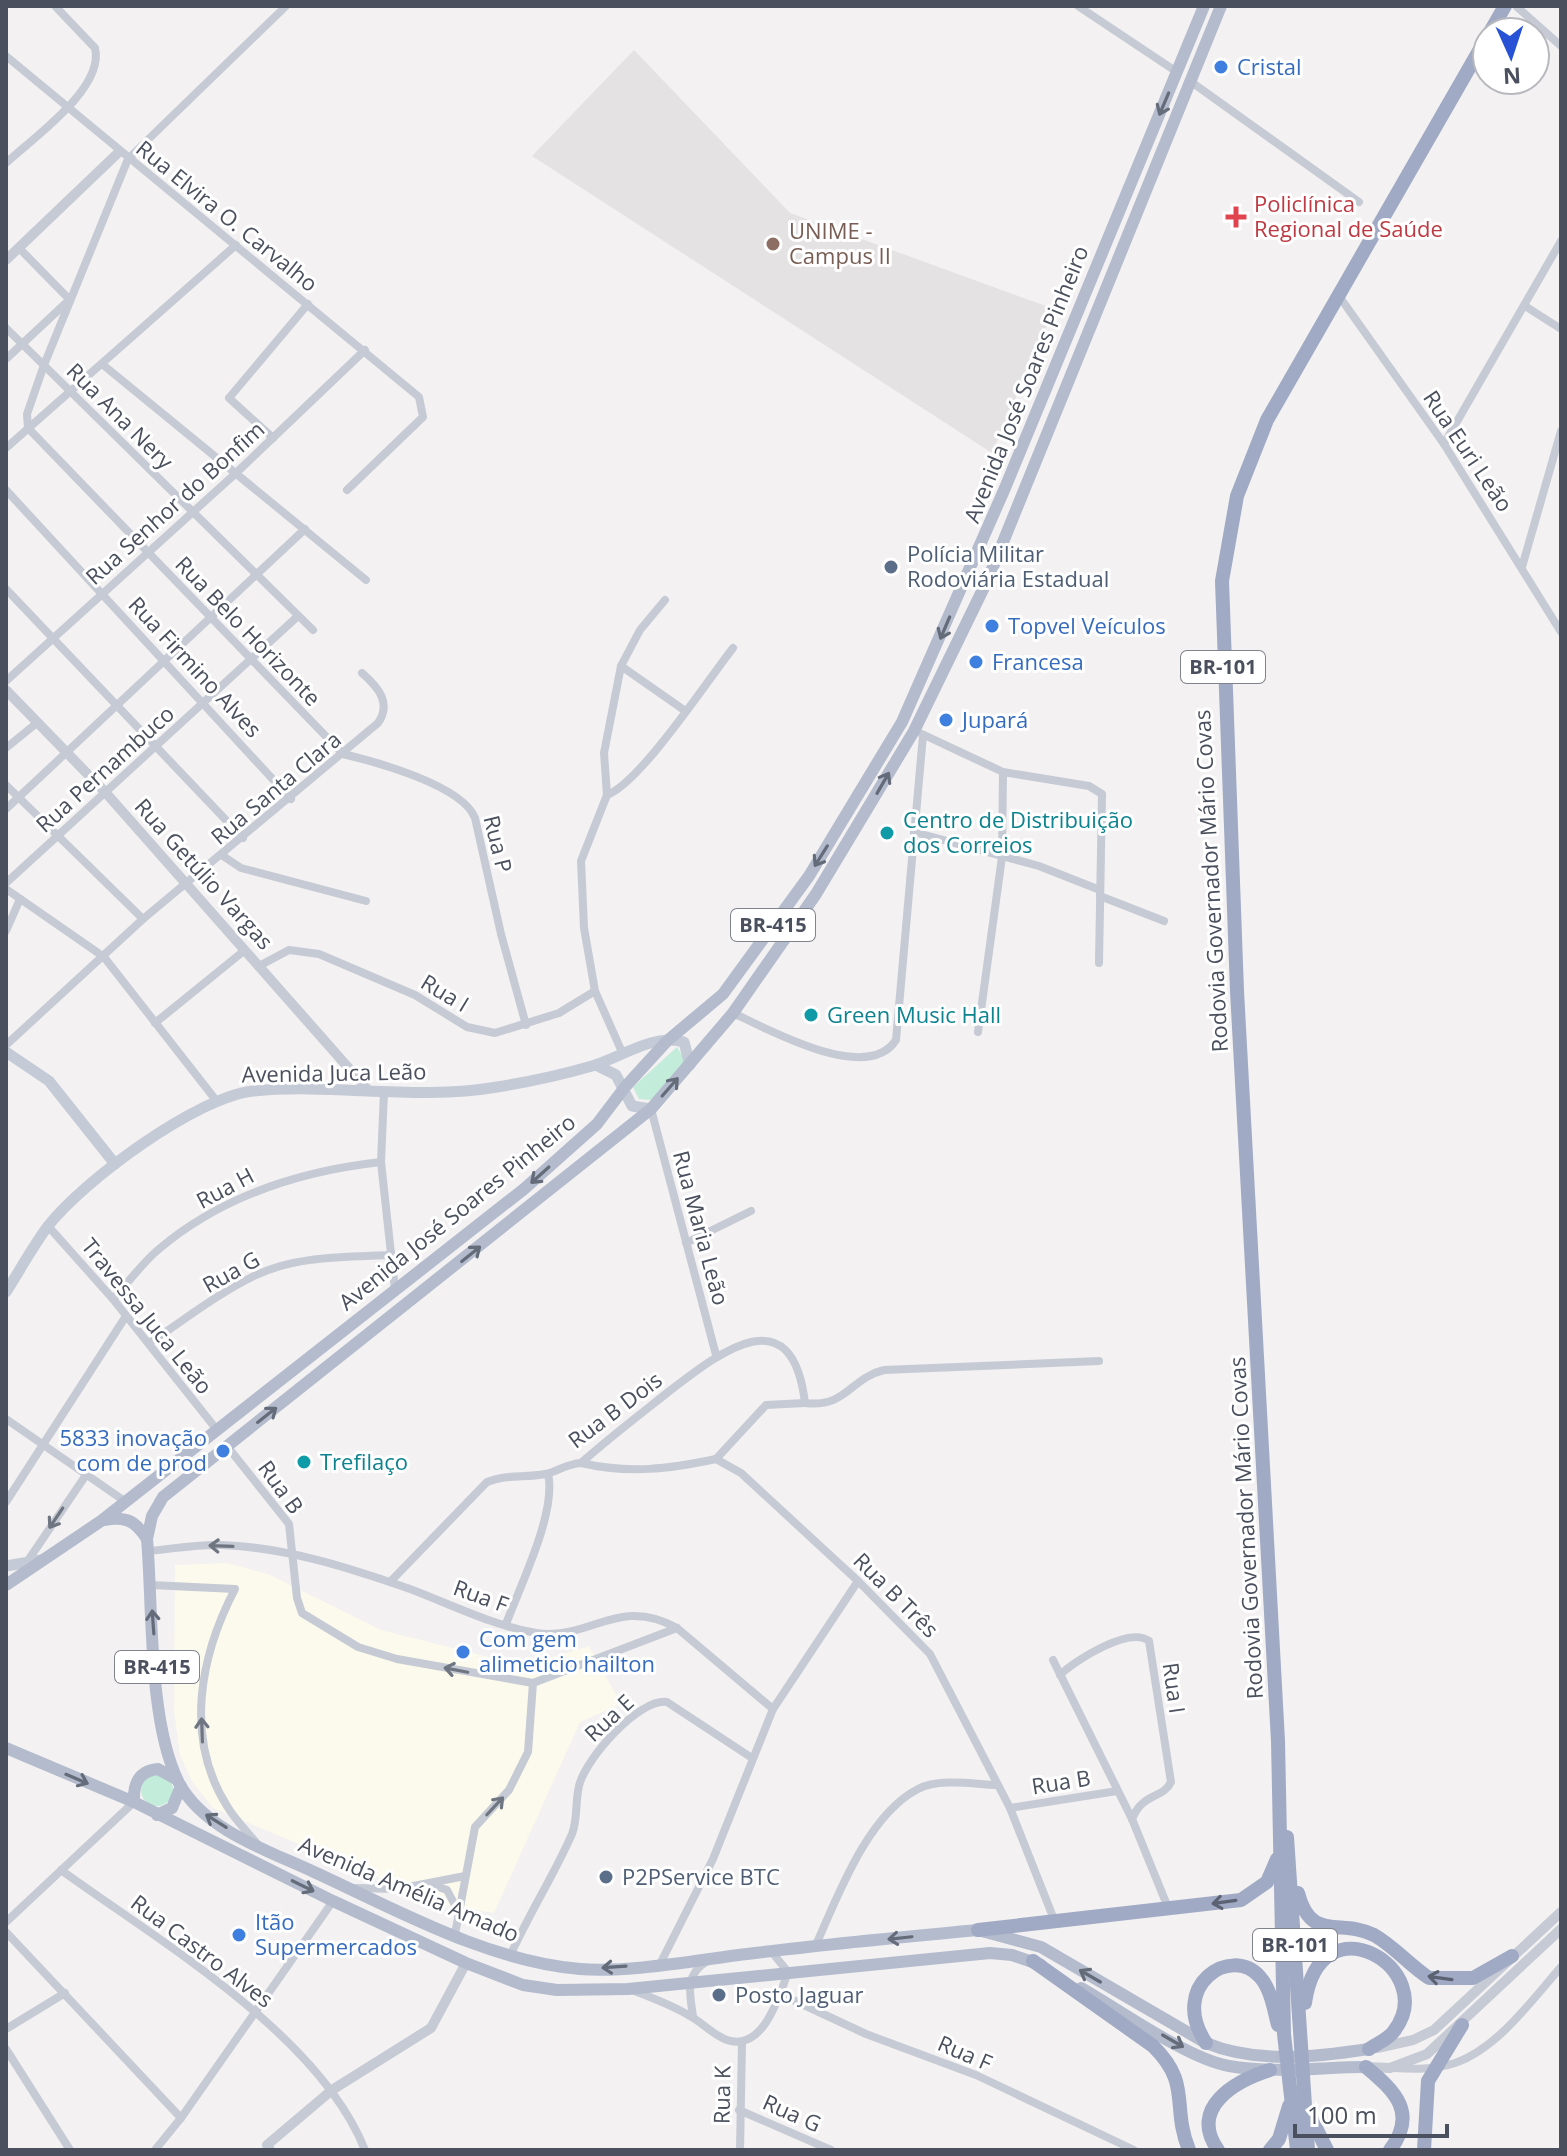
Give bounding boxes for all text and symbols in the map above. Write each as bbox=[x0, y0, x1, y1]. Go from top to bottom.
north arrow bbox=[1471, 16, 1551, 96]
place label: Cristal bbox=[1237, 51, 1302, 81]
marker: Cristal bbox=[1212, 58, 1230, 76]
text: N bbox=[1502, 62, 1522, 92]
one-way arrow bbox=[1155, 91, 1170, 116]
street label: Rua Elvira O. Carvalho bbox=[131, 133, 325, 298]
place label: Policlínica Regional de Saúde bbox=[1254, 188, 1443, 243]
marker: Policlínica Regional de Saúde bbox=[1225, 206, 1247, 228]
place label: UNIME - Campus II bbox=[789, 215, 891, 270]
marker: UNIME - Campus II bbox=[764, 235, 782, 253]
street label: Avenida José Soares Pinheiro bbox=[956, 241, 1094, 527]
street label: Rua Ana Nery bbox=[61, 355, 181, 476]
street label: Rua Euri Leão bbox=[1417, 384, 1520, 517]
street label: Rua Senhor do Bonfim bbox=[78, 414, 270, 591]
place label: Polícia Militar Rodoviária Estadual bbox=[907, 538, 1109, 593]
street label: Rua Belo Horizonte bbox=[169, 549, 328, 712]
marker: Polícia Militar Rodoviária Estadual bbox=[882, 558, 900, 576]
street label: Rua Firmino Alves bbox=[123, 589, 269, 743]
place label: Topvel Veículos bbox=[1008, 610, 1166, 640]
one-way arrow bbox=[937, 616, 952, 640]
marker: Topvel Veículos bbox=[983, 617, 1001, 635]
place label: Francesa bbox=[992, 646, 1084, 676]
road number: BR-101 bbox=[1181, 651, 1265, 683]
marker: Francesa bbox=[967, 653, 985, 671]
street label: Rua Pernambuco bbox=[29, 698, 180, 838]
place label: Jupará bbox=[960, 704, 1028, 734]
street label: Rodovia Governador Mário Covas bbox=[1186, 709, 1234, 1053]
marker: Jupará bbox=[937, 711, 955, 729]
street label: Rua Santa Clara bbox=[204, 724, 347, 851]
one-way arrow bbox=[875, 772, 891, 795]
street label: Rua Getúlio Vargas bbox=[129, 791, 281, 955]
place label: Centro de Distribuição dos Correios bbox=[903, 804, 1133, 859]
street label: Rua P bbox=[477, 812, 521, 876]
marker: Centro de Distribuição dos Correios bbox=[878, 824, 896, 842]
one-way arrow bbox=[813, 845, 830, 867]
road number: BR-415 bbox=[731, 909, 815, 941]
street label: Rua I bbox=[416, 966, 475, 1018]
place label: Green Music Hall bbox=[827, 999, 1001, 1029]
marker: Green Music Hall bbox=[802, 1006, 820, 1024]
street label: Avenida Juca Leão bbox=[241, 1055, 427, 1089]
one-way arrow bbox=[661, 1078, 679, 1098]
street label: Avenida José Soares Pinheiro bbox=[332, 1106, 581, 1316]
street label: Rua Maria Leão bbox=[667, 1147, 737, 1308]
street label: Rua H bbox=[190, 1159, 259, 1215]
one-way arrow bbox=[530, 1166, 550, 1184]
street label: Travessa Juca Leão bbox=[75, 1231, 220, 1400]
street label: Rua G bbox=[197, 1243, 264, 1299]
one-way arrow bbox=[460, 1245, 481, 1263]
street label: Rodovia Governador Mário Covas bbox=[1221, 1356, 1269, 1700]
street label: Rua B Dois bbox=[561, 1364, 667, 1454]
one-way arrow bbox=[256, 1406, 277, 1424]
place label: 5833 inovação com de prod bbox=[59, 1422, 207, 1477]
marker: 5833 inovação com de prod bbox=[214, 1442, 232, 1460]
place label: Trefilaço bbox=[320, 1446, 408, 1476]
marker: Trefilaço bbox=[295, 1453, 313, 1471]
street label: Rua B bbox=[252, 1454, 311, 1519]
one-way arrow bbox=[48, 1507, 64, 1529]
one-way arrow bbox=[208, 1539, 235, 1554]
street label: Rua B Três bbox=[848, 1545, 946, 1643]
street label: Rua F bbox=[450, 1571, 513, 1619]
one-way arrow bbox=[145, 1609, 160, 1636]
place label: Com gem alimeticio hailton bbox=[479, 1623, 655, 1678]
marker: Com gem alimeticio hailton bbox=[454, 1643, 472, 1661]
road number: BR-415 bbox=[115, 1651, 199, 1683]
street label: Rua I bbox=[1157, 1660, 1193, 1715]
one-way arrow bbox=[444, 1662, 469, 1677]
street label: Rua E bbox=[577, 1687, 639, 1748]
one-way arrow bbox=[195, 1717, 210, 1744]
street label: Rua B bbox=[1029, 1762, 1092, 1800]
one-way arrow bbox=[64, 1773, 89, 1788]
one-way arrow bbox=[485, 1797, 503, 1817]
one-way arrow bbox=[206, 1813, 228, 1830]
street label: Avenida Amélia Amado bbox=[295, 1828, 524, 1948]
place label: P2PService BTC bbox=[622, 1861, 780, 1891]
marker: P2PService BTC bbox=[597, 1868, 615, 1886]
one-way arrow bbox=[290, 1879, 314, 1894]
street label: Rua Castro Alves bbox=[125, 1887, 280, 2014]
one-way arrow bbox=[1212, 1895, 1237, 1910]
place label: Itão Supermercados bbox=[255, 1906, 417, 1961]
marker: Itão Supermercados bbox=[230, 1926, 248, 1944]
road number: BR-101 bbox=[1253, 1929, 1337, 1961]
one-way arrow bbox=[887, 1930, 914, 1945]
one-way arrow bbox=[601, 1960, 628, 1975]
one-way arrow bbox=[1079, 1968, 1102, 1984]
one-way arrow bbox=[1428, 1970, 1454, 1985]
place label: Posto Jaguar bbox=[735, 1979, 864, 2009]
marker: Posto Jaguar bbox=[710, 1986, 728, 2004]
street label: Rua F bbox=[934, 2027, 997, 2077]
one-way arrow bbox=[1161, 2033, 1184, 2049]
street label: Rua K bbox=[705, 2065, 737, 2124]
street label: Rua G bbox=[758, 2086, 826, 2138]
scale bar bbox=[1295, 2088, 1447, 2138]
text: 100 m bbox=[1307, 2098, 1377, 2131]

